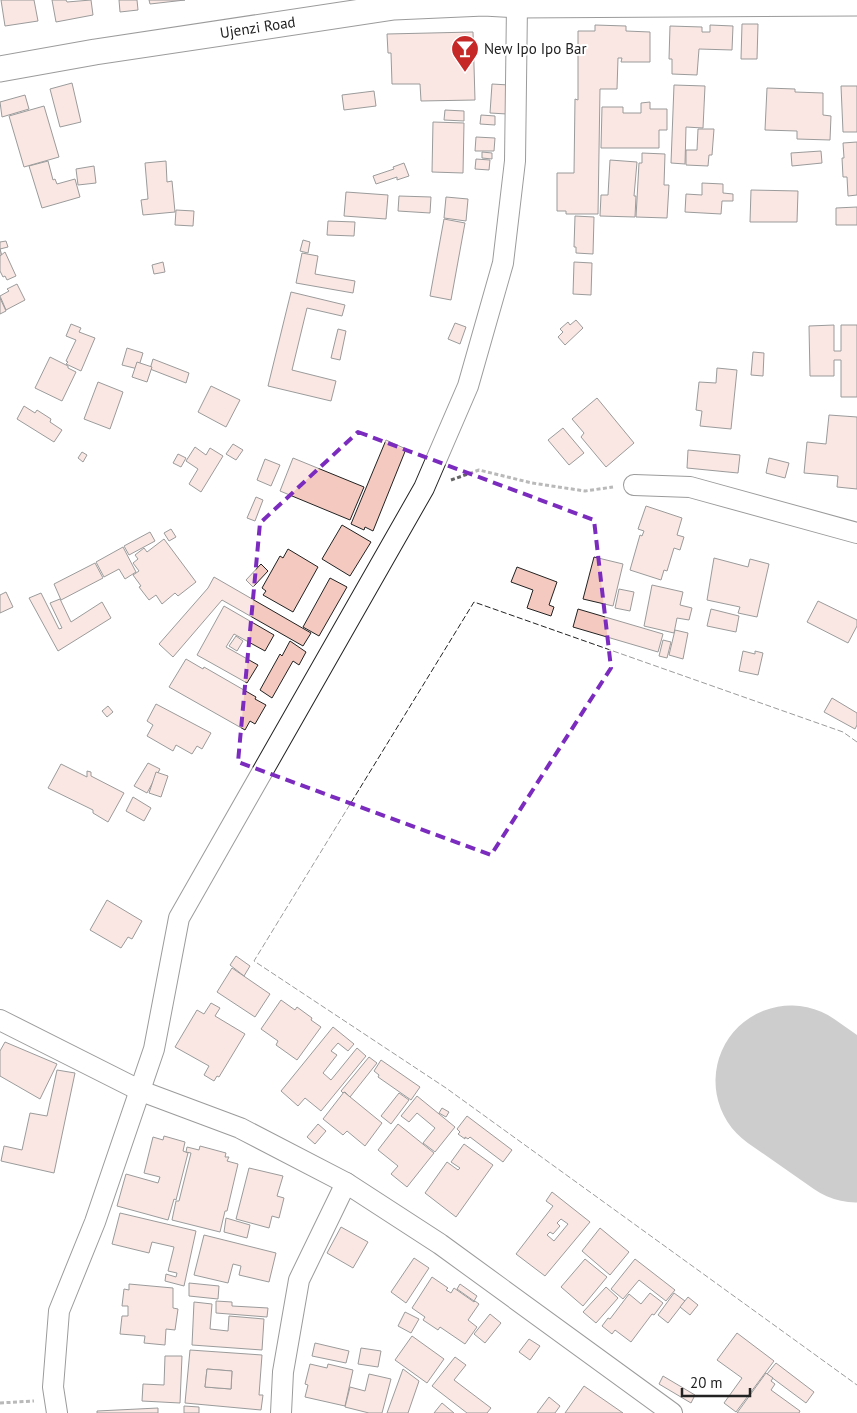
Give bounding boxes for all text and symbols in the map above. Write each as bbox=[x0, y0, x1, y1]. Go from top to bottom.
street label: Ujenzi Road bbox=[218, 12, 297, 42]
bar icon: New Ipo Ipo Bar bbox=[450, 34, 480, 73]
place label: New Ipo Ipo Bar bbox=[484, 39, 587, 58]
scale bar bbox=[682, 1366, 750, 1398]
text: 20 m bbox=[690, 1373, 723, 1392]

